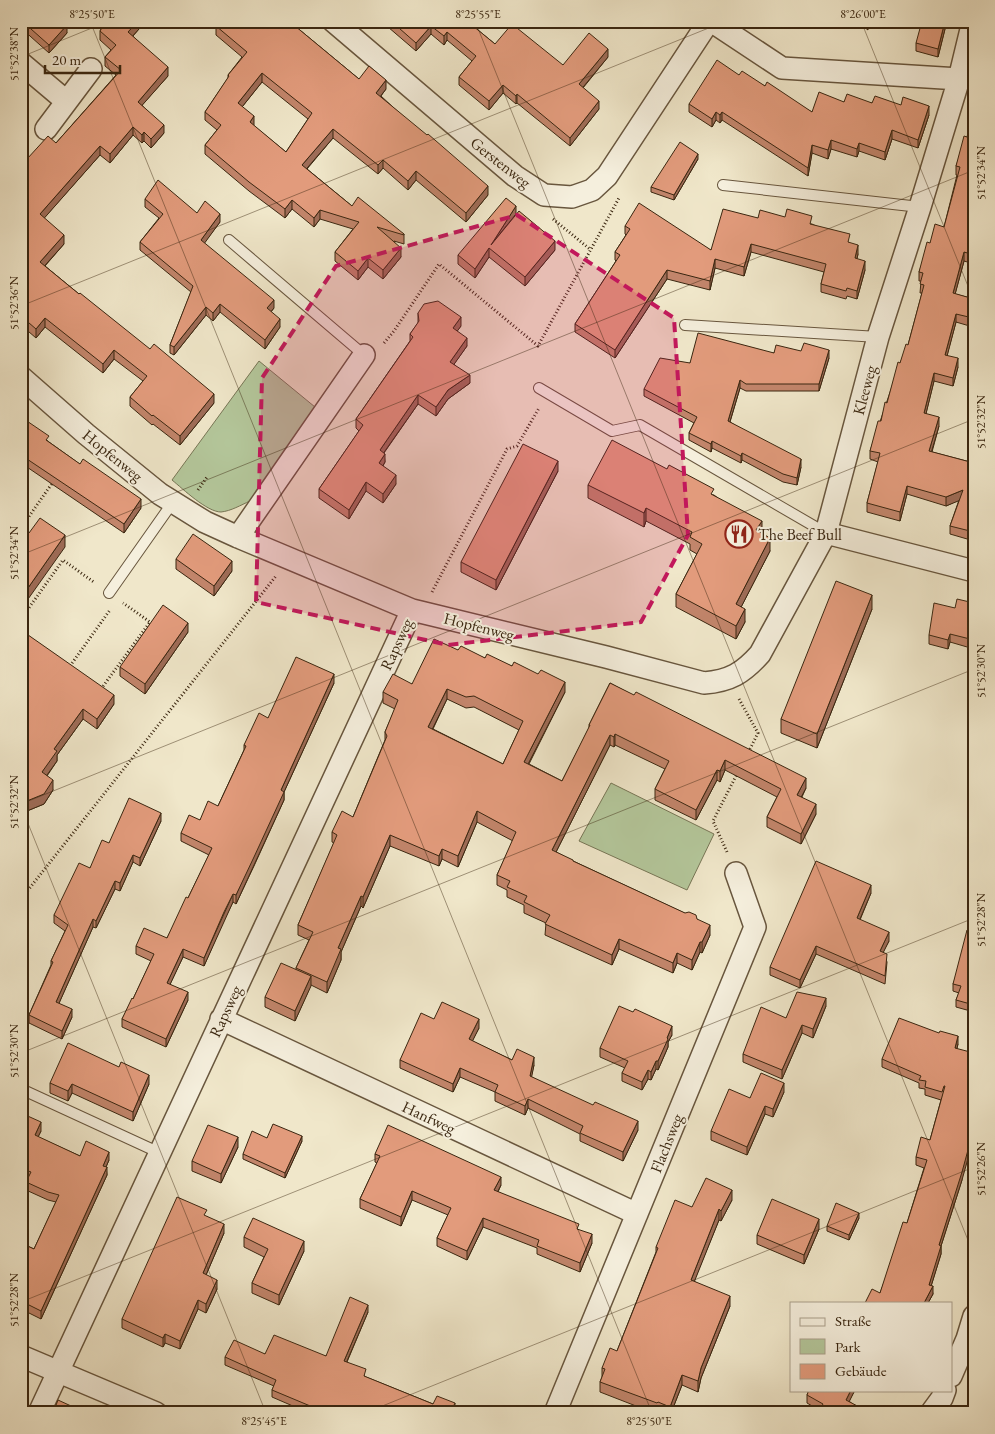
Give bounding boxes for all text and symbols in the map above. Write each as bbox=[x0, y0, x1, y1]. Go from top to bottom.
text: 8°25'50"E bbox=[69, 6, 115, 22]
text: 8°25'55"E bbox=[455, 6, 501, 22]
text: 8°26'00"E bbox=[840, 6, 886, 22]
text: 51°52'38"N bbox=[6, 27, 22, 81]
scale bar bbox=[45, 42, 120, 74]
text: 20 m bbox=[52, 50, 81, 69]
street label: Gerstenweg bbox=[466, 132, 536, 193]
text: 51°52'34"N bbox=[973, 146, 989, 200]
text: 51°52'36"N bbox=[6, 276, 22, 330]
street label: Kleeweg bbox=[848, 362, 881, 417]
text: 51°52'32"N bbox=[973, 395, 989, 449]
street label: Hopfenweg bbox=[78, 425, 148, 487]
restaurant icon: The Beef Bull bbox=[724, 519, 754, 549]
place label: The Beef Bull bbox=[758, 524, 842, 545]
text: 51°52'34"N bbox=[6, 526, 22, 580]
street label: Hopfenweg bbox=[441, 608, 517, 646]
street label: Rapsweg bbox=[375, 614, 418, 674]
text: 51°52'30"N bbox=[973, 644, 989, 698]
text: 51°52'32"N bbox=[6, 775, 22, 829]
text: 51°52'28"N bbox=[973, 893, 989, 947]
street label: Rapsweg bbox=[204, 981, 247, 1041]
text: 51°52'30"N bbox=[6, 1024, 22, 1078]
street label: Hanfweg bbox=[399, 1096, 460, 1139]
street label: Flachsweg bbox=[645, 1110, 688, 1176]
text: 51°52'26"N bbox=[973, 1142, 989, 1196]
text: 51°52'28"N bbox=[6, 1273, 22, 1327]
legend bbox=[790, 1302, 952, 1392]
text: Straße bbox=[835, 1311, 871, 1330]
text: Park bbox=[835, 1337, 862, 1356]
text: Gebäude bbox=[835, 1361, 887, 1380]
text: 8°25'45"E bbox=[241, 1413, 287, 1429]
text: 8°25'50"E bbox=[626, 1413, 672, 1429]

